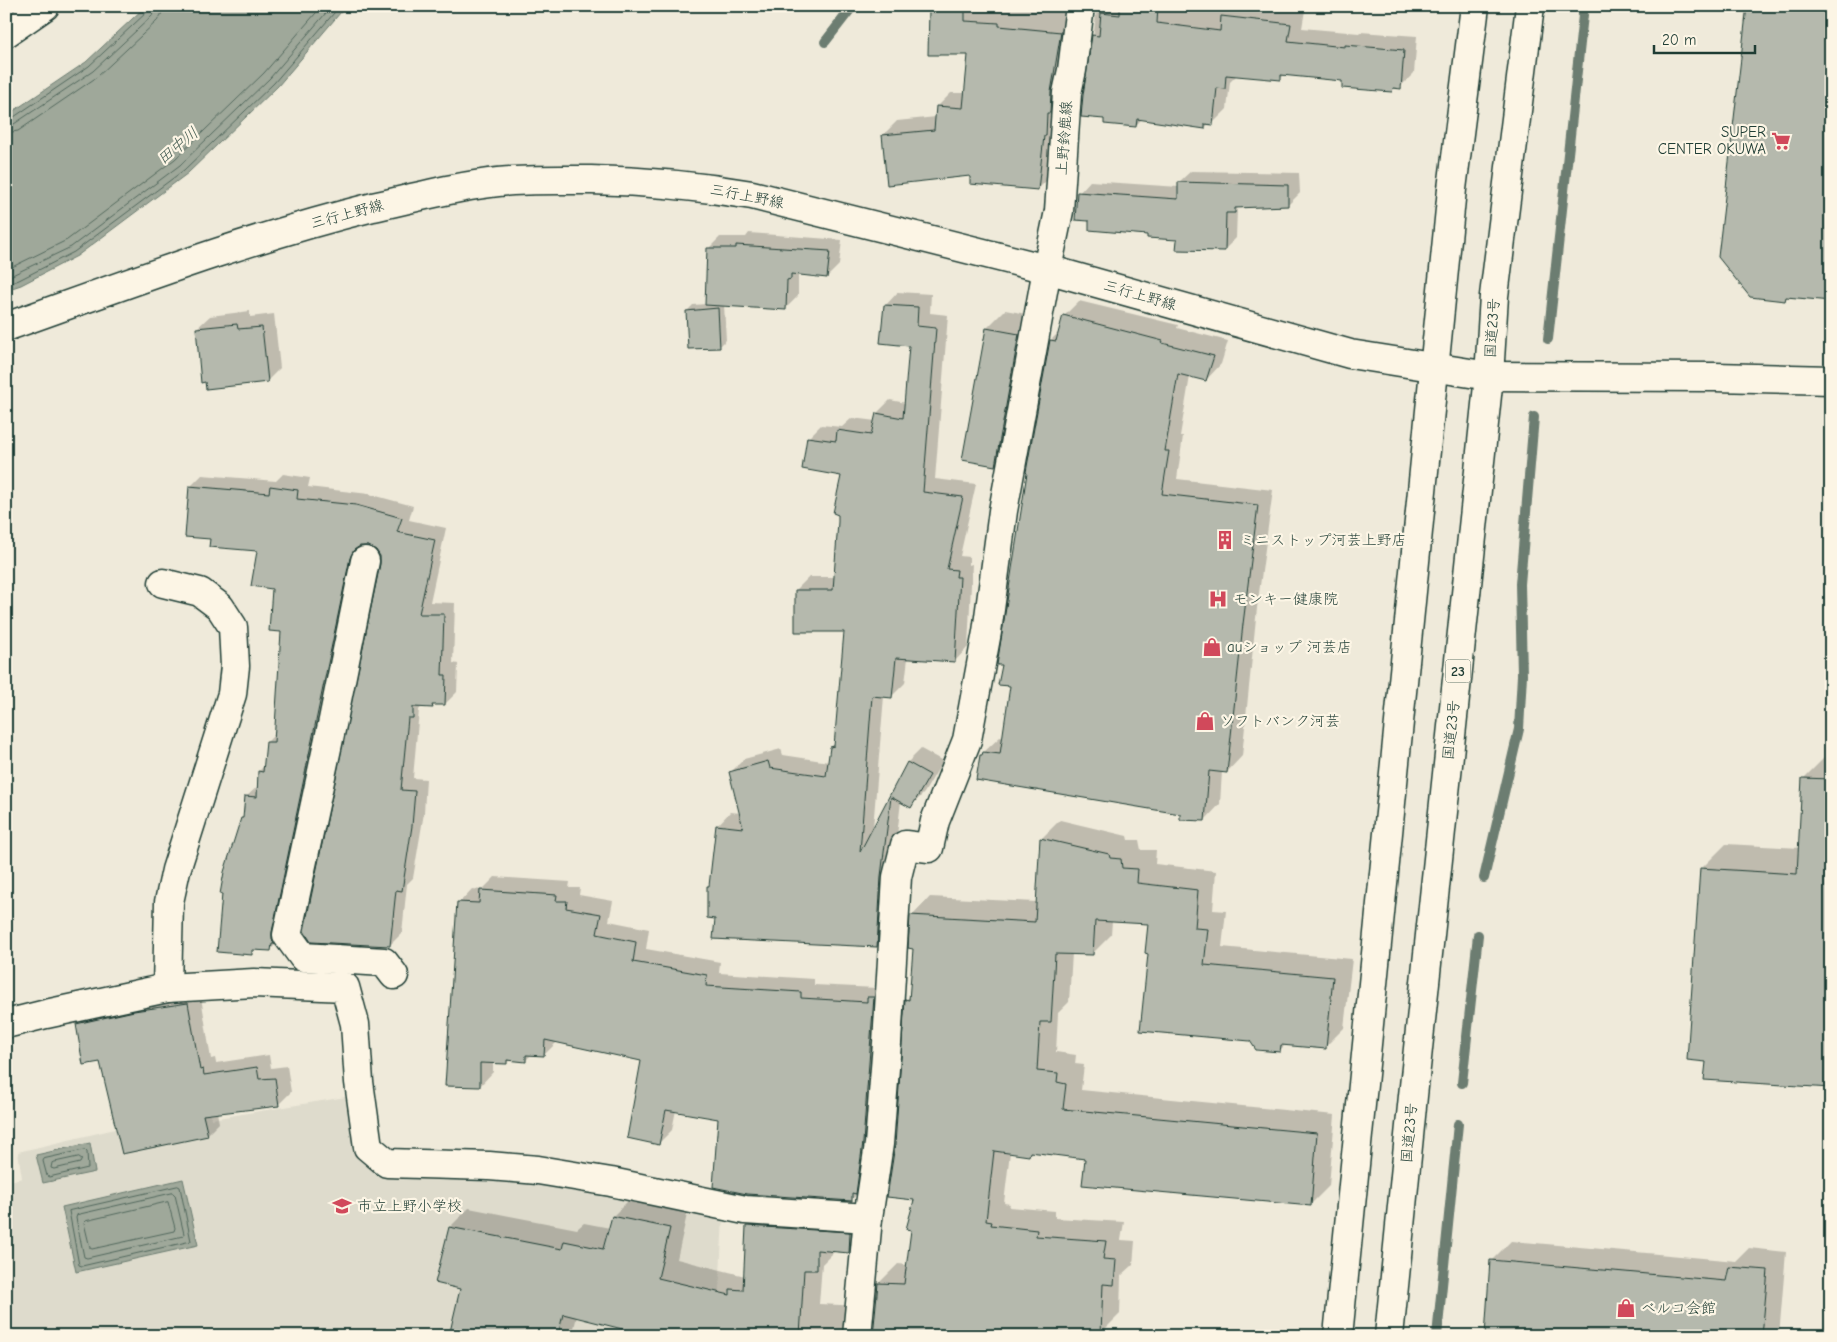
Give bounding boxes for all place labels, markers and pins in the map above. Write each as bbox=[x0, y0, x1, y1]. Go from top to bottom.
place label: SUPER CENTER OKUWA bbox=[1658, 123, 1766, 158]
supermarket icon: SUPER CENTER OKUWA bbox=[1770, 130, 1792, 152]
building icon: ミニストップ河芸上野店 bbox=[1214, 529, 1236, 551]
place label: ミニストップ河芸上野店 bbox=[1240, 531, 1407, 549]
hospital icon: モンキー健康院 bbox=[1207, 588, 1229, 610]
place label: モンキー健康院 bbox=[1233, 590, 1338, 608]
shop icon: auショップ 河芸店 bbox=[1201, 636, 1223, 658]
place label: auショップ 河芸店 bbox=[1227, 638, 1352, 656]
shop icon: ソフトバンク河芸 bbox=[1194, 710, 1216, 732]
place label: ソフトバンク河芸 bbox=[1220, 712, 1340, 730]
school or university icon: 市立上野小学校 bbox=[331, 1195, 353, 1217]
place label: 市立上野小学校 bbox=[357, 1197, 462, 1215]
shop icon: ベルコ会館 bbox=[1615, 1297, 1637, 1319]
place label: ベルコ会館 bbox=[1641, 1299, 1716, 1317]

